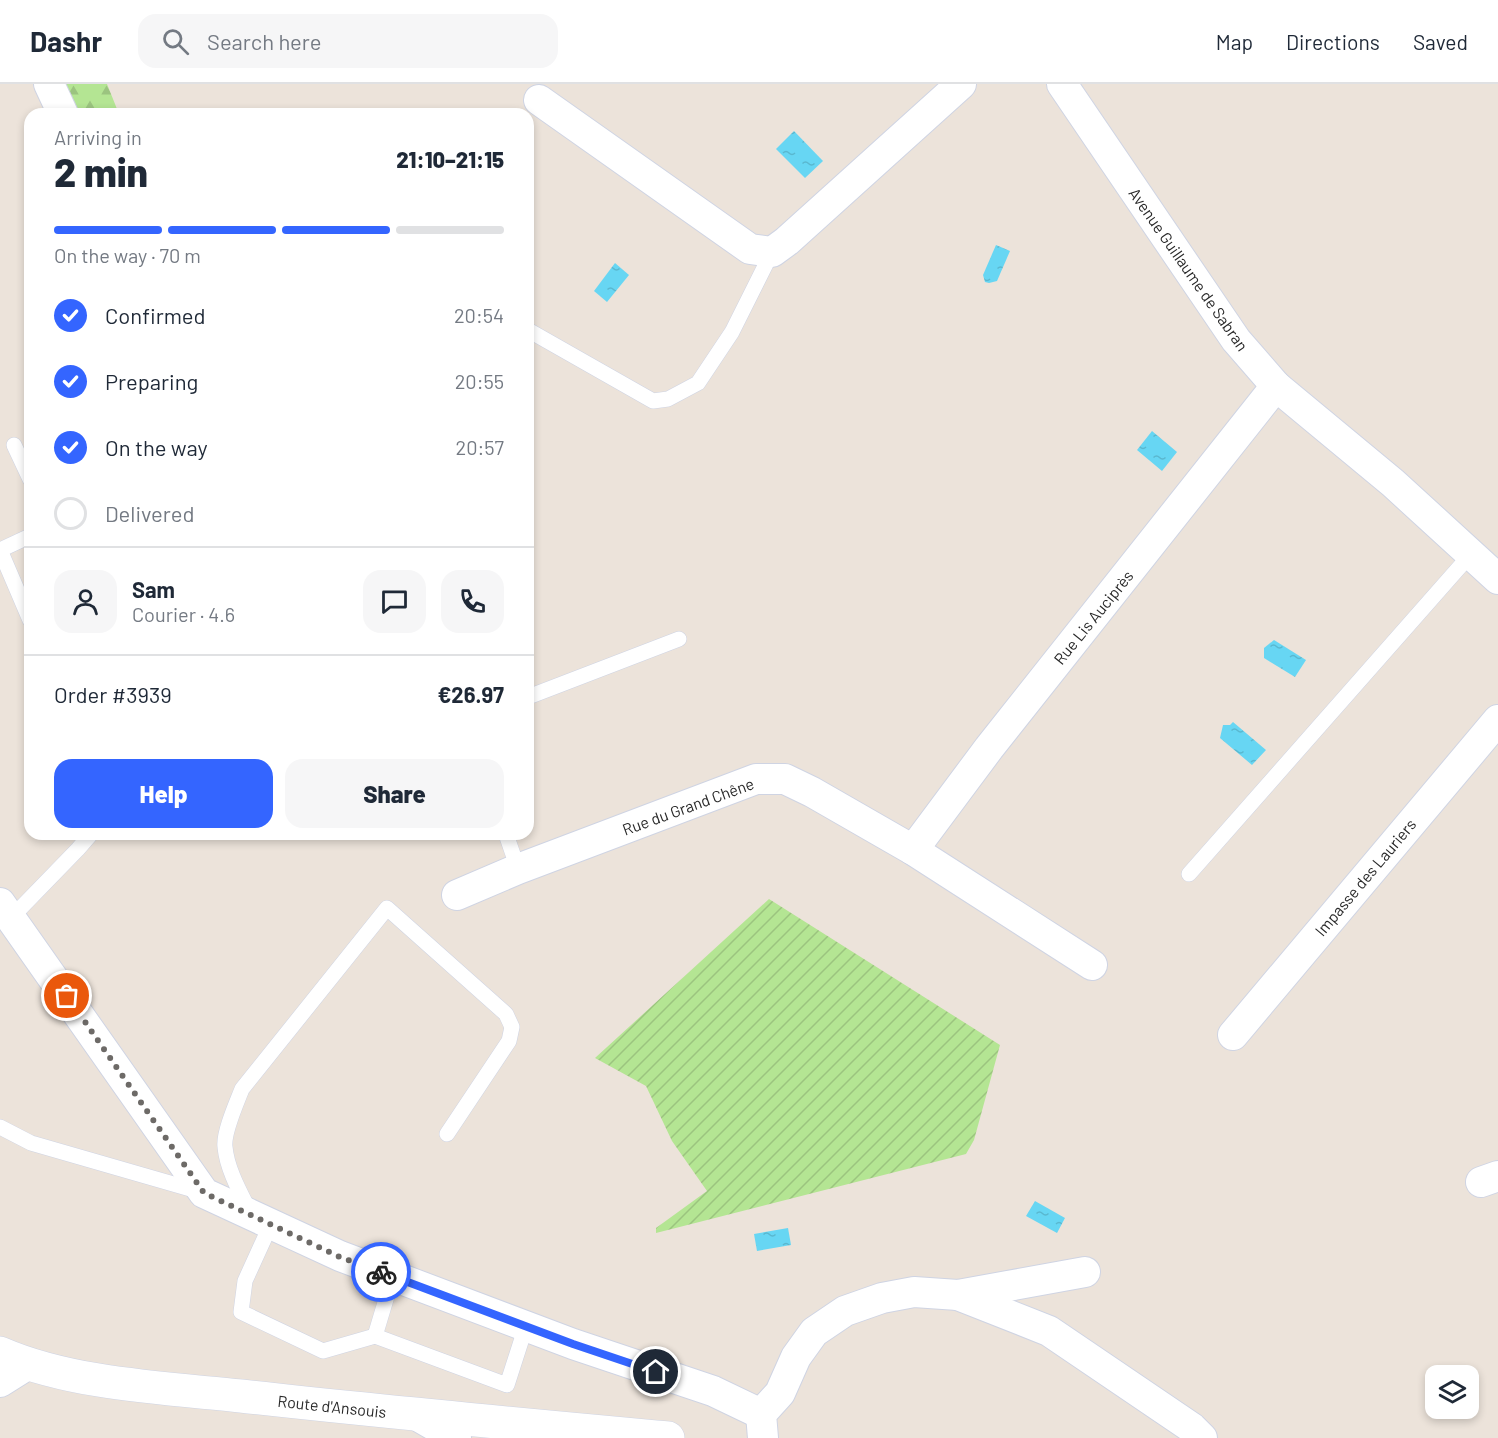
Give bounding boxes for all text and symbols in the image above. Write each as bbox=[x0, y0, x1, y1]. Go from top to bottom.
search box bbox=[138, 14, 558, 68]
text: Dashr bbox=[30, 24, 102, 58]
icon: search bbox=[159, 25, 192, 58]
text: Search here bbox=[207, 28, 321, 54]
text: Map bbox=[1216, 29, 1253, 54]
text: Directions bbox=[1286, 29, 1380, 54]
text: Saved bbox=[1413, 29, 1468, 54]
text: Arriving in bbox=[54, 125, 142, 149]
text: 21:10–21:15 bbox=[396, 146, 504, 172]
text: 2 min bbox=[54, 148, 148, 195]
street label: Avenue Guillaume de Sabran bbox=[1125, 184, 1253, 354]
text: On the way · 70 m bbox=[54, 243, 201, 267]
icon: check bbox=[54, 299, 87, 332]
text: Confirmed bbox=[105, 302, 205, 328]
text: 20:54 bbox=[454, 303, 504, 327]
icon: check bbox=[54, 365, 87, 398]
text: Preparing bbox=[105, 368, 198, 394]
text: 20:55 bbox=[455, 369, 504, 393]
icon: check bbox=[54, 431, 87, 464]
text: On the way bbox=[105, 434, 208, 460]
text: 20:57 bbox=[455, 435, 504, 459]
text: Delivered bbox=[105, 500, 194, 526]
street label: Rue Lis Auciprès bbox=[1049, 566, 1137, 668]
button: person bbox=[54, 570, 117, 633]
button: chat bbox=[363, 570, 426, 633]
button: phone bbox=[441, 570, 504, 633]
text: Sam bbox=[132, 576, 175, 602]
text: Courier · 4.6 bbox=[132, 602, 235, 626]
text: Order #3939 bbox=[54, 681, 172, 707]
text: €26.97 bbox=[437, 681, 504, 707]
button: Help bbox=[54, 759, 273, 828]
button: Share bbox=[285, 759, 504, 828]
street label: Rue du Grand Chêne bbox=[620, 773, 756, 839]
street label: Impasse des Lauriers bbox=[1310, 815, 1420, 939]
pin bbox=[41, 970, 92, 1021]
icon: bag bbox=[50, 979, 83, 1012]
courier bbox=[351, 1242, 411, 1302]
icon: bike bbox=[365, 1256, 398, 1289]
pin bbox=[630, 1346, 681, 1397]
icon: home bbox=[639, 1355, 672, 1388]
map controls bbox=[1425, 1365, 1479, 1419]
button: layers bbox=[1425, 1365, 1479, 1419]
street label: Route d'Ansouis bbox=[277, 1391, 387, 1421]

